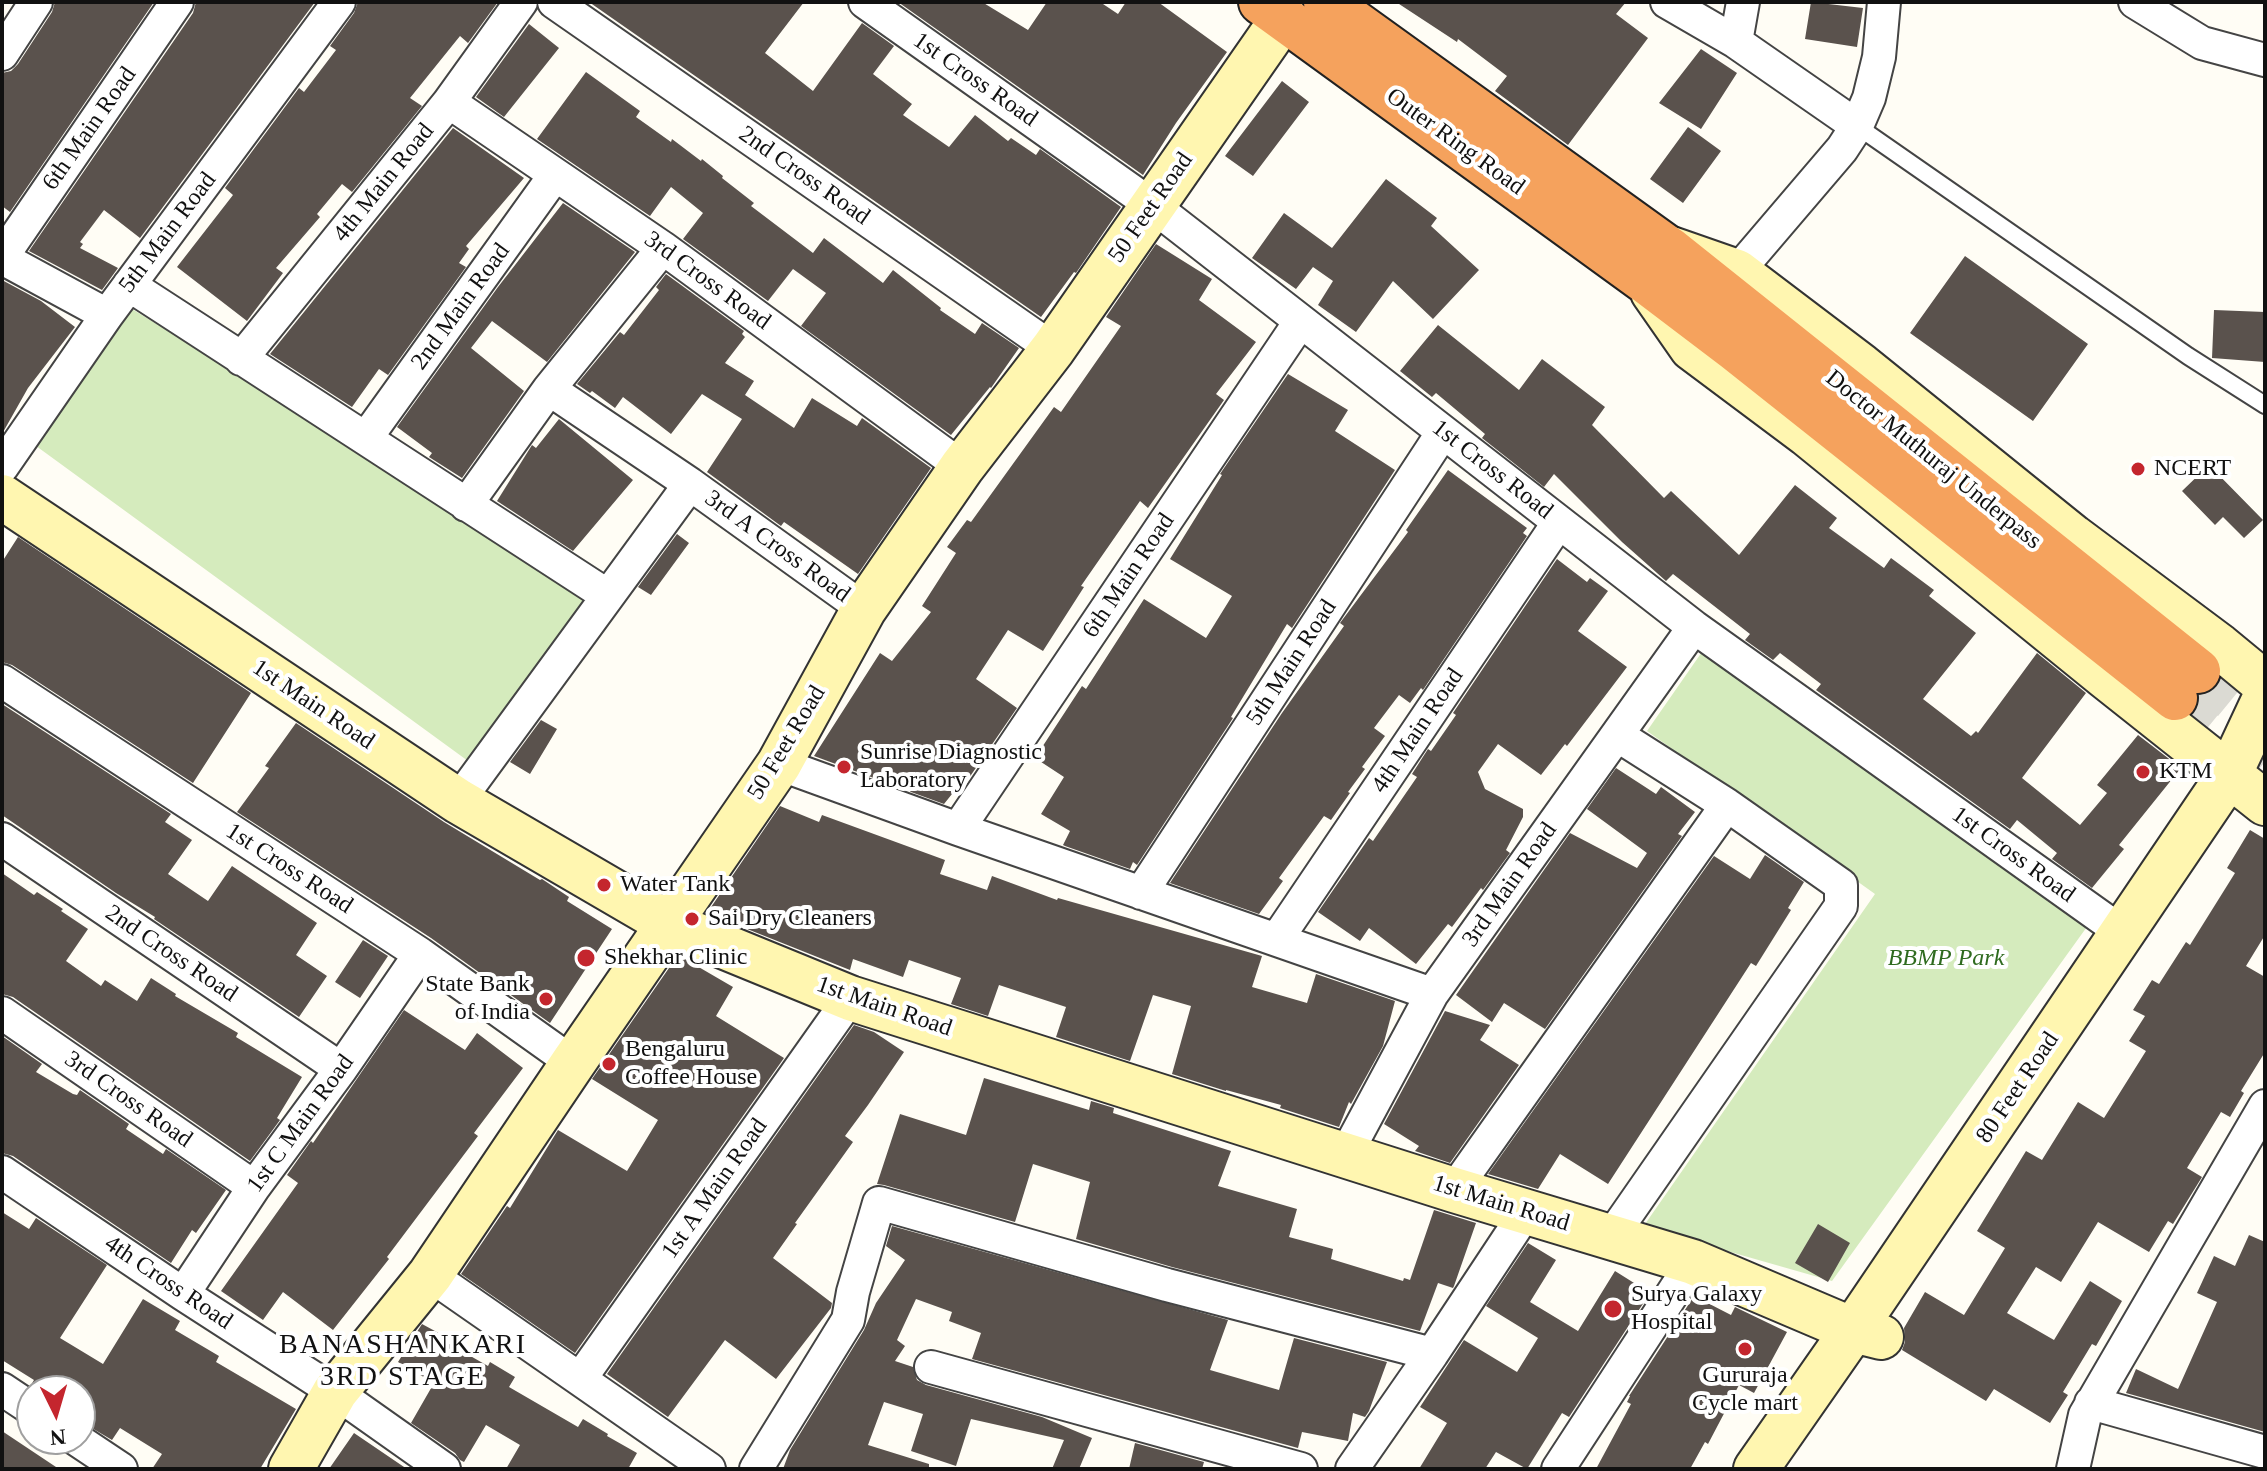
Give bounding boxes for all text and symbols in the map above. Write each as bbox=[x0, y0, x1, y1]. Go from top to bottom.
street label: 1st Cross Road bbox=[907, 27, 1043, 133]
street label: 6th Main Road bbox=[37, 62, 143, 196]
street label: Outer Ring Road bbox=[1380, 82, 1530, 202]
street label: 4th Main Road bbox=[328, 118, 440, 248]
street label: 2nd Cross Road bbox=[733, 120, 875, 232]
street label: 50 Feet Road bbox=[1103, 147, 1199, 269]
street label: 5th Main Road bbox=[113, 167, 223, 299]
street label: 3rd Cross Road bbox=[638, 225, 776, 337]
street label: 2nd Main Road bbox=[405, 238, 517, 376]
street label: Doctor Muthuraj Underpass bbox=[1819, 364, 2047, 556]
street label: 1st Cross Road bbox=[1426, 414, 1558, 526]
place label: NCERT bbox=[2154, 455, 2231, 483]
marker: NCERT bbox=[2129, 460, 2147, 478]
street label: 3rd A Cross Road bbox=[699, 485, 855, 609]
street label: 6th Main Road bbox=[1077, 508, 1181, 644]
street label: 5th Main Road bbox=[1241, 595, 1343, 731]
street label: 1st Main Road bbox=[246, 654, 380, 756]
street label: 4th Main Road bbox=[1366, 663, 1470, 799]
street label: 50 Feet Road bbox=[742, 681, 832, 805]
place label: Sunrise Diagnostic Laboratory bbox=[860, 739, 1042, 795]
marker: Sunrise Diagnostic Laboratory bbox=[835, 758, 853, 776]
place label: KTM bbox=[2159, 758, 2212, 786]
marker: KTM bbox=[2134, 763, 2152, 781]
street label: 1st Cross Road bbox=[1946, 801, 2080, 909]
street label: 1st Cross Road bbox=[220, 817, 358, 921]
street label: 3rd Main Road bbox=[1457, 817, 1563, 953]
place label: Water Tank bbox=[620, 871, 730, 899]
marker: Water Tank bbox=[595, 876, 613, 894]
street label: 2nd Cross Road bbox=[99, 899, 243, 1009]
place label: Sai Dry Cleaners bbox=[708, 905, 872, 933]
marker: Sai Dry Cleaners bbox=[683, 910, 701, 928]
place label: Shekhar Clinic bbox=[604, 944, 747, 972]
park label: BBMP Park bbox=[1888, 945, 2004, 973]
marker: Shekhar Clinic bbox=[575, 947, 597, 969]
street label: 1st Main Road bbox=[812, 970, 956, 1044]
place label: State Bank of India bbox=[425, 971, 530, 1027]
marker: State Bank of India bbox=[537, 990, 555, 1008]
street label: 80 Feet Road bbox=[1970, 1027, 2066, 1149]
place label: Bengaluru Coffee House bbox=[625, 1036, 757, 1092]
street label: 3rd Cross Road bbox=[59, 1045, 197, 1155]
street label: 1st C Main Road bbox=[241, 1049, 361, 1199]
marker: Bengaluru Coffee House bbox=[600, 1055, 618, 1073]
street label: 1st A Main Road bbox=[656, 1113, 774, 1265]
street label: 1st Main Road bbox=[1429, 1170, 1573, 1238]
street label: 4th Cross Road bbox=[99, 1230, 237, 1336]
place label: Surya Galaxy Hospital bbox=[1631, 1281, 1762, 1337]
marker: Surya Galaxy Hospital bbox=[1602, 1298, 1624, 1320]
district label: BANASHANKARI 3RD STAGE bbox=[279, 1329, 527, 1395]
marker: Gururaja Cycle mart bbox=[1736, 1340, 1754, 1358]
place label: Gururaja Cycle mart bbox=[1692, 1362, 1798, 1418]
north arrow bbox=[16, 1375, 96, 1455]
text: N bbox=[49, 1424, 67, 1451]

